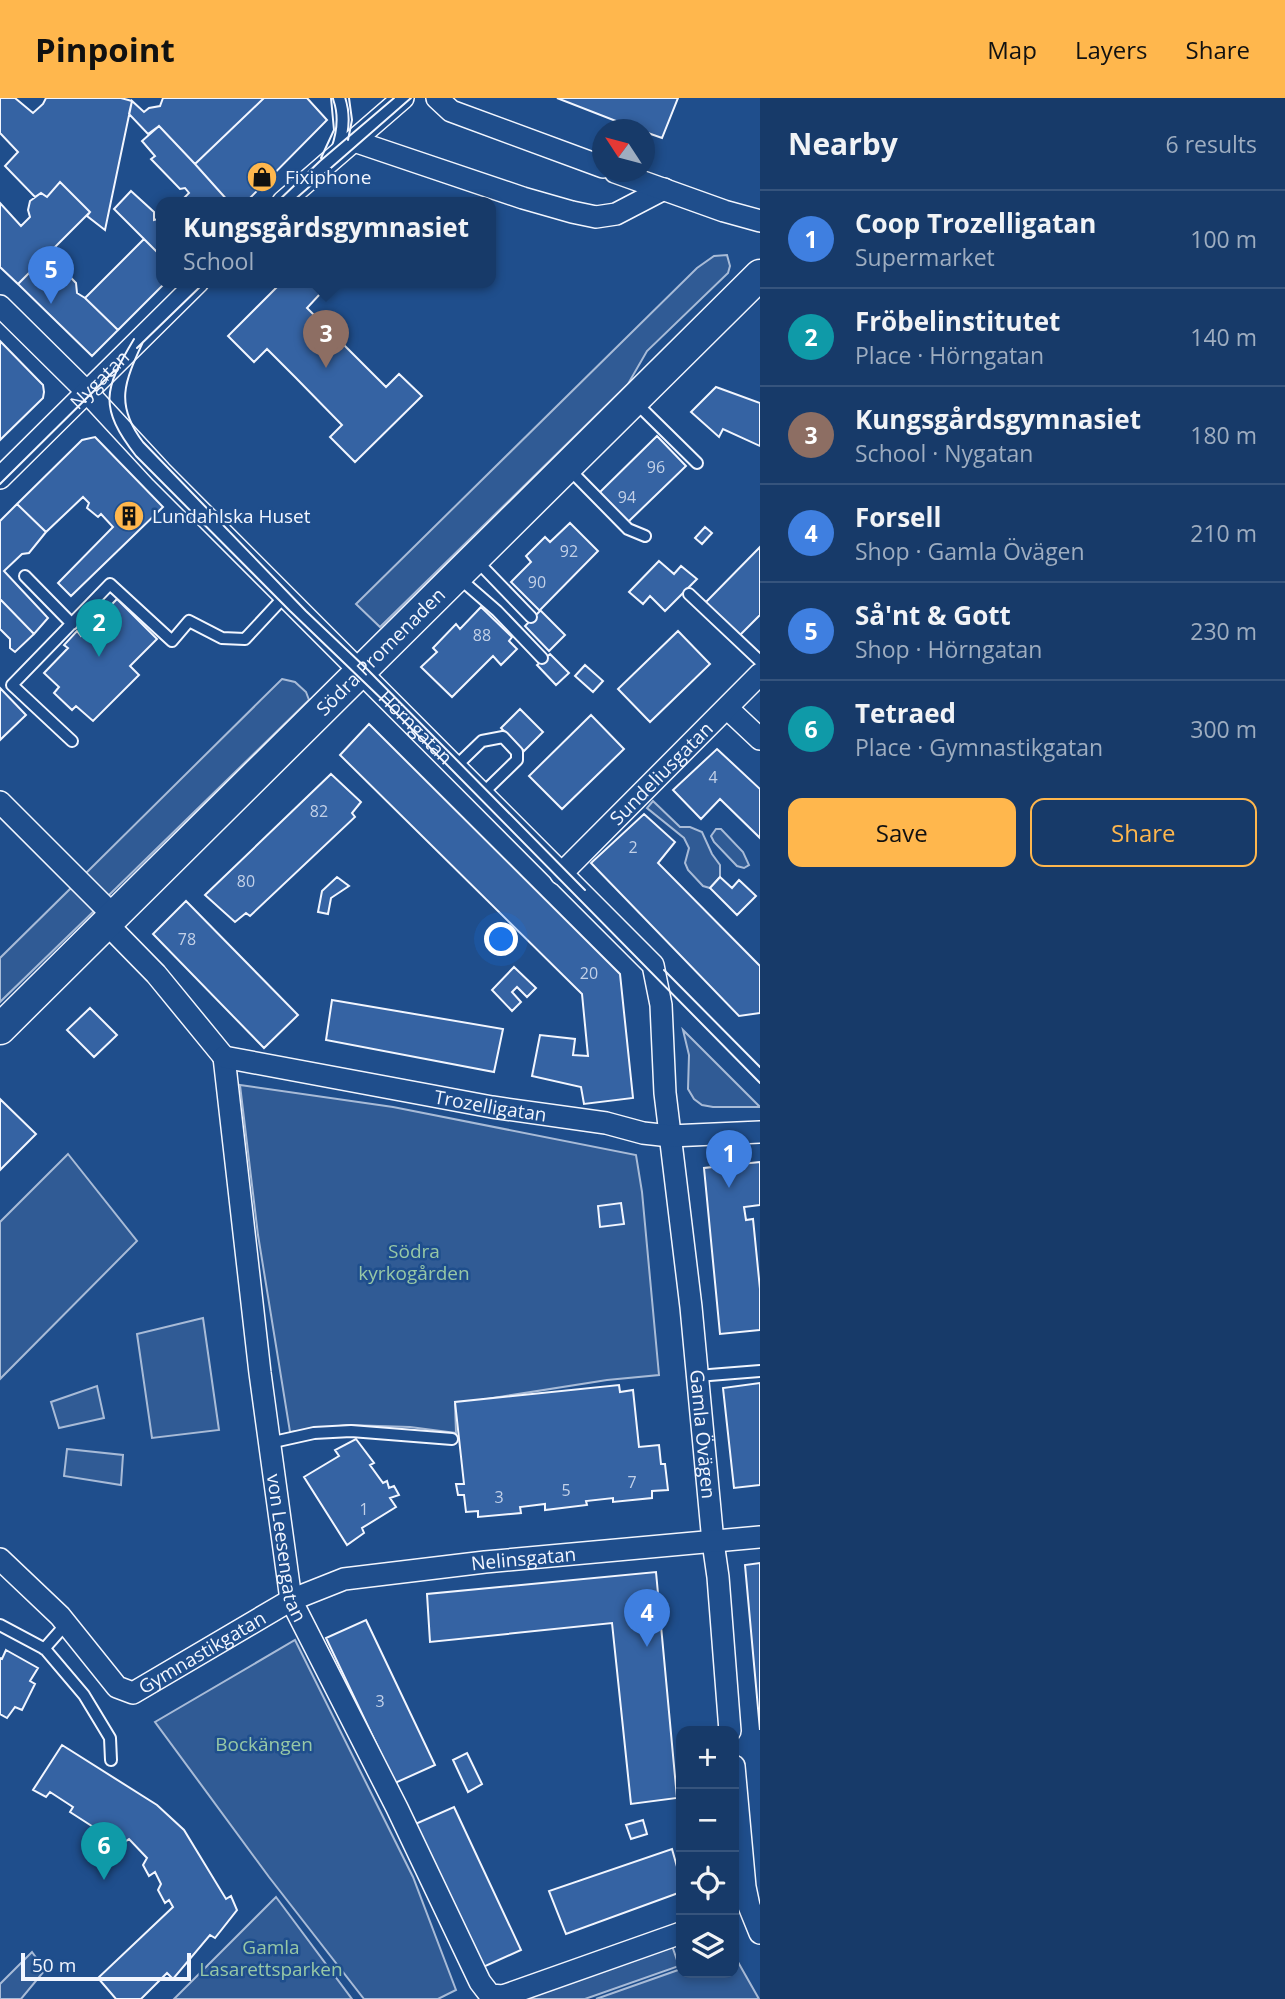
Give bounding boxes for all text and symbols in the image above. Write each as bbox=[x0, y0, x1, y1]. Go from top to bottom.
text: Pinpoint bbox=[35, 27, 175, 72]
text: Map bbox=[987, 33, 1037, 66]
text: Layers bbox=[1075, 33, 1148, 66]
text: Share bbox=[1186, 33, 1250, 66]
north arrow bbox=[592, 119, 655, 182]
text: Nearby bbox=[788, 123, 898, 164]
text: 6 results bbox=[1166, 128, 1257, 160]
shop icon: Fixiphone bbox=[245, 160, 279, 194]
place label: Fixiphone bbox=[285, 164, 371, 190]
popup bbox=[156, 197, 496, 288]
text: Coop Trozelligatan bbox=[855, 205, 1096, 241]
text: Kungsgårdsgymnasiet bbox=[183, 209, 469, 245]
text: 1 bbox=[804, 223, 818, 255]
text: 100 m bbox=[1190, 223, 1257, 255]
text: Supermarket bbox=[855, 241, 995, 273]
text: School bbox=[183, 245, 254, 277]
pin: 5 bbox=[28, 246, 74, 304]
text: Fröbelinstitutet bbox=[855, 303, 1060, 339]
pin: 3 bbox=[303, 310, 349, 368]
text: 2 bbox=[804, 321, 818, 353]
text: 140 m bbox=[1190, 321, 1257, 353]
text: Place · Hörngatan bbox=[855, 339, 1044, 371]
street label: Nygatan bbox=[64, 344, 135, 415]
text: Kungsgårdsgymnasiet bbox=[855, 401, 1141, 437]
text: 3 bbox=[804, 419, 818, 451]
text: 180 m bbox=[1190, 419, 1257, 451]
text: School · Nygatan bbox=[855, 437, 1033, 469]
house number: 96 bbox=[647, 456, 665, 478]
house number: 94 bbox=[618, 486, 636, 508]
building icon: Lundahlska Huset bbox=[112, 499, 146, 533]
text: Forsell bbox=[855, 499, 941, 535]
place label: Lundahlska Huset bbox=[152, 503, 311, 529]
text: 4 bbox=[804, 517, 818, 549]
text: 210 m bbox=[1190, 517, 1257, 549]
text: Shop · Gamla Övägen bbox=[855, 535, 1085, 567]
house number: 92 bbox=[560, 540, 578, 562]
house number: 90 bbox=[528, 571, 546, 593]
street label: Södra Promenaden bbox=[310, 582, 451, 721]
text: Så'nt & Gott bbox=[855, 597, 1011, 633]
pin: 2 bbox=[76, 599, 122, 657]
text: 5 bbox=[804, 615, 818, 647]
text: 230 m bbox=[1190, 615, 1257, 647]
house number: 88 bbox=[473, 624, 491, 646]
text: Shop · Hörngatan bbox=[855, 633, 1042, 665]
street label: Hörngatan bbox=[373, 685, 458, 770]
text: Tetraed bbox=[855, 695, 956, 731]
text: 6 bbox=[804, 713, 818, 745]
text: 300 m bbox=[1190, 713, 1257, 745]
street label: Sundeliusgatan bbox=[604, 716, 718, 831]
text: Place · Gymnastikgatan bbox=[855, 731, 1103, 763]
house number: 4 bbox=[708, 766, 718, 788]
button: Save bbox=[788, 798, 1016, 867]
button: Share bbox=[1030, 798, 1257, 867]
house number: 82 bbox=[310, 800, 328, 822]
house number: 2 bbox=[628, 836, 638, 858]
house number: 80 bbox=[237, 870, 255, 892]
your location bbox=[484, 922, 518, 956]
house number: 78 bbox=[178, 928, 196, 950]
house number: 20 bbox=[580, 962, 598, 984]
street label: Trozelligatan bbox=[432, 1084, 548, 1128]
pin: 1 bbox=[706, 1130, 752, 1188]
park label: Södra kyrkogården bbox=[358, 1238, 470, 1286]
street label: Gamla Övägen bbox=[684, 1368, 722, 1500]
house number: 7 bbox=[627, 1471, 637, 1493]
street label: von Leesengatan bbox=[261, 1472, 313, 1626]
house number: 5 bbox=[561, 1479, 571, 1501]
house number: 3 bbox=[494, 1486, 504, 1508]
house number: 1 bbox=[359, 1498, 369, 1520]
street label: Nelinsgatan bbox=[470, 1541, 577, 1577]
pin: 4 bbox=[624, 1589, 670, 1647]
street label: Gymnastikgatan bbox=[134, 1605, 271, 1700]
house number: 3 bbox=[375, 1690, 385, 1712]
map controls bbox=[676, 1726, 739, 1978]
button: + bbox=[676, 1726, 739, 1789]
park label: Bockängen bbox=[215, 1731, 313, 1757]
button: − bbox=[676, 1789, 739, 1852]
pin: 6 bbox=[81, 1822, 127, 1880]
button: locate bbox=[676, 1852, 739, 1915]
button: layers bbox=[676, 1915, 739, 1978]
park label: Gamla Lasarettsparken bbox=[199, 1934, 343, 1982]
scale bar bbox=[21, 1950, 191, 1982]
text: 50 m bbox=[32, 1952, 76, 1978]

